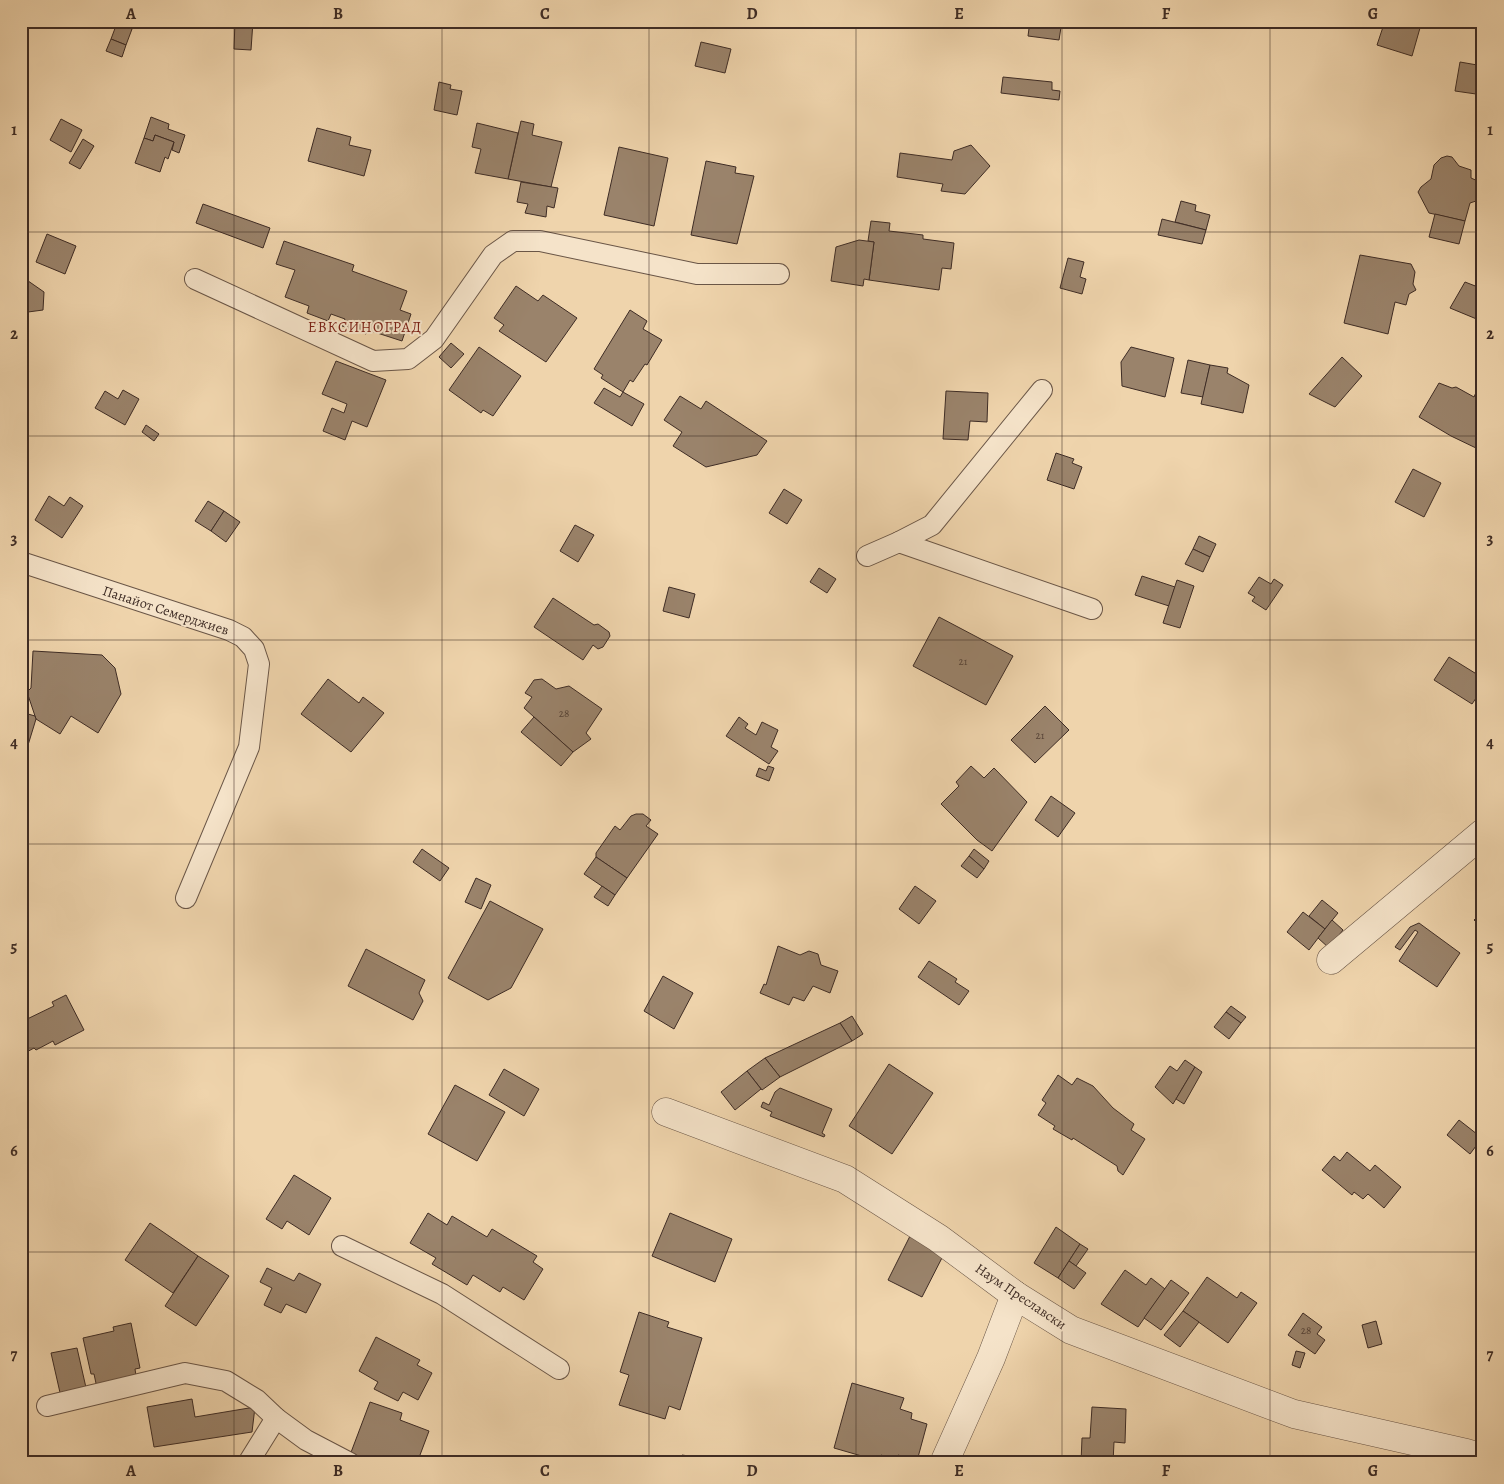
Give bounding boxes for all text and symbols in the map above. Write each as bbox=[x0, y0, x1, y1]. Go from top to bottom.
text: A bbox=[125, 3, 137, 25]
text: B bbox=[333, 3, 343, 25]
text: C bbox=[540, 3, 550, 25]
text: D bbox=[746, 3, 758, 25]
text: E bbox=[954, 3, 964, 25]
text: F bbox=[1162, 3, 1171, 25]
text: G bbox=[1368, 3, 1378, 25]
text: 1 bbox=[11, 119, 17, 141]
text: 1 bbox=[1487, 119, 1493, 141]
district label: ЕВКСИНОГРАД bbox=[308, 317, 422, 337]
text: 2 bbox=[10, 323, 18, 345]
text: 2 bbox=[1486, 323, 1494, 345]
text: 3 bbox=[11, 528, 18, 550]
text: 3 bbox=[1487, 528, 1494, 550]
street label: Панайот Семерджиев bbox=[100, 581, 232, 640]
house number: 21 bbox=[959, 654, 968, 669]
house number: 28 bbox=[559, 706, 569, 721]
house number: 21 bbox=[1036, 728, 1045, 743]
text: 4 bbox=[10, 732, 18, 754]
text: 4 bbox=[1486, 732, 1494, 754]
text: 5 bbox=[11, 936, 18, 958]
text: 5 bbox=[1487, 936, 1494, 958]
text: 6 bbox=[10, 1140, 18, 1162]
text: 6 bbox=[1486, 1140, 1494, 1162]
street label: Наум Преславски bbox=[971, 1259, 1070, 1334]
house number: 28 bbox=[1301, 1323, 1311, 1338]
text: 7 bbox=[11, 1344, 18, 1366]
text: 7 bbox=[1487, 1344, 1494, 1366]
text: A bbox=[125, 1460, 137, 1482]
text: B bbox=[333, 1460, 343, 1482]
text: C bbox=[540, 1460, 550, 1482]
text: D bbox=[746, 1460, 758, 1482]
text: E bbox=[954, 1460, 964, 1482]
text: F bbox=[1162, 1460, 1171, 1482]
text: G bbox=[1368, 1460, 1378, 1482]

